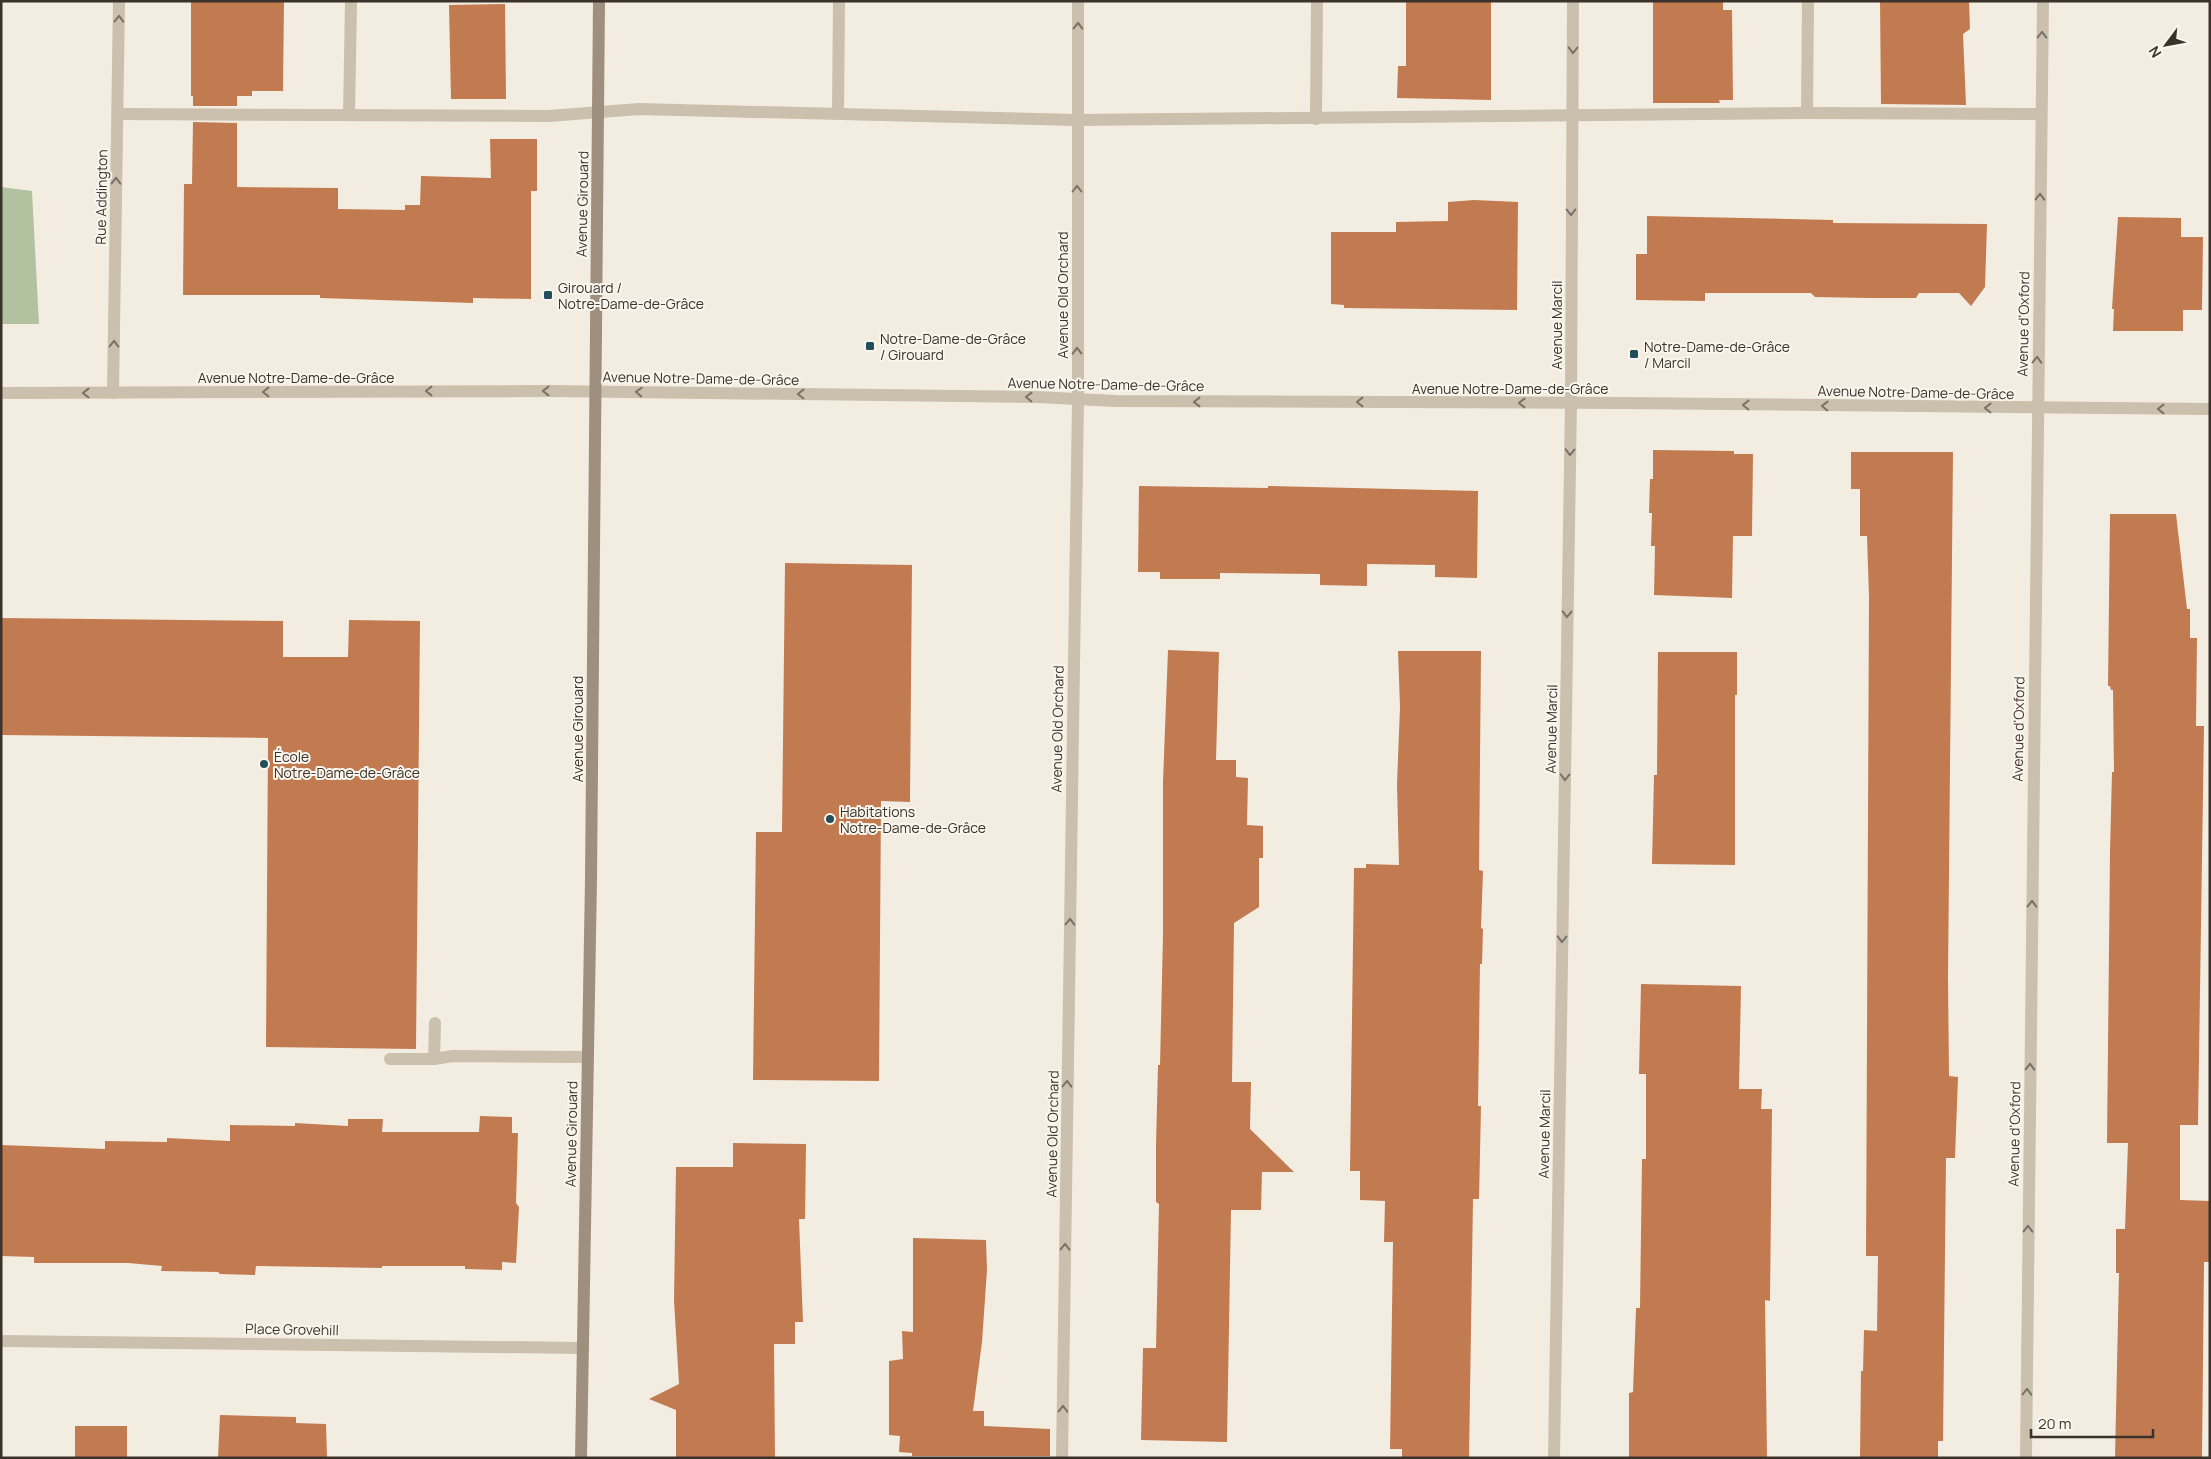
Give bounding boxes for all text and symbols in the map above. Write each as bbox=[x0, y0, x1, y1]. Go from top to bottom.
one-way arrow bbox=[114, 15, 124, 22]
north arrow bbox=[2141, 20, 2191, 70]
one-way arrow bbox=[1072, 22, 1083, 30]
one-way arrow bbox=[2037, 30, 2047, 38]
text: N bbox=[2144, 43, 2165, 61]
one-way arrow bbox=[1567, 46, 1578, 54]
street label: Rue Addington bbox=[91, 149, 111, 245]
street label: Avenue Girouard bbox=[572, 151, 592, 257]
one-way arrow bbox=[111, 177, 122, 185]
one-way arrow bbox=[1071, 184, 1082, 192]
one-way arrow bbox=[2035, 193, 2045, 200]
one-way arrow bbox=[1566, 209, 1576, 217]
street label: Avenue Old Orchard bbox=[1053, 231, 1072, 359]
street label: Avenue d'Oxford bbox=[2013, 271, 2033, 377]
place label: Girouard / Notre-Dame-de-Grâce bbox=[558, 278, 704, 313]
street label: Avenue Marcil bbox=[1547, 280, 1566, 370]
marker: Girouard / Notre-Dame-de-Grâce bbox=[542, 289, 554, 301]
place label: Notre-Dame-de-Grâce / Girouard bbox=[880, 329, 1026, 364]
place label: Notre-Dame-de-Grâce / Marcil bbox=[1644, 337, 1790, 372]
one-way arrow bbox=[109, 340, 119, 348]
marker: Notre-Dame-de-Grâce / Girouard bbox=[864, 340, 876, 352]
one-way arrow bbox=[1072, 347, 1082, 354]
marker: Notre-Dame-de-Grâce / Marcil bbox=[1628, 348, 1640, 360]
one-way arrow bbox=[2032, 355, 2042, 363]
street label: Avenue Notre-Dame-de-Grâce bbox=[602, 367, 800, 389]
street label: Avenue Notre-Dame-de-Grâce bbox=[198, 368, 394, 387]
street label: Avenue Notre-Dame-de-Grâce bbox=[1007, 373, 1205, 395]
street label: Avenue Notre-Dame-de-Grâce bbox=[1412, 379, 1608, 398]
street label: Avenue Notre-Dame-de-Grâce bbox=[1817, 381, 2015, 403]
one-way arrow bbox=[424, 386, 432, 396]
one-way arrow bbox=[542, 386, 550, 396]
one-way arrow bbox=[262, 387, 270, 397]
one-way arrow bbox=[635, 387, 643, 398]
one-way arrow bbox=[82, 388, 90, 398]
one-way arrow bbox=[797, 389, 805, 399]
one-way arrow bbox=[1025, 392, 1033, 402]
one-way arrow bbox=[1193, 397, 1200, 407]
one-way arrow bbox=[1355, 397, 1363, 407]
one-way arrow bbox=[1518, 398, 1526, 408]
one-way arrow bbox=[1742, 400, 1750, 410]
one-way arrow bbox=[1821, 401, 1829, 411]
one-way arrow bbox=[1983, 403, 1991, 413]
one-way arrow bbox=[2157, 404, 2164, 414]
one-way arrow bbox=[1565, 448, 1575, 456]
one-way arrow bbox=[1562, 611, 1573, 619]
street label: Avenue Old Orchard bbox=[1046, 665, 1068, 793]
street label: Avenue Girouard bbox=[568, 676, 587, 782]
street label: Avenue d'Oxford bbox=[2008, 676, 2028, 782]
street label: Avenue Marcil bbox=[1541, 684, 1561, 774]
place label: École Notre-Dame-de-Grâce bbox=[274, 747, 420, 782]
marker: École Notre-Dame-de-Grâce bbox=[258, 758, 270, 770]
one-way arrow bbox=[1560, 774, 1570, 781]
place label: Habitations Notre-Dame-de-Grâce bbox=[840, 802, 986, 837]
marker: Habitations Notre-Dame-de-Grâce bbox=[824, 813, 836, 825]
one-way arrow bbox=[2026, 900, 2037, 908]
one-way arrow bbox=[1064, 917, 1075, 925]
one-way arrow bbox=[1557, 936, 1567, 944]
one-way arrow bbox=[2025, 1062, 2035, 1070]
street label: Avenue Old Orchard bbox=[1041, 1070, 1063, 1198]
one-way arrow bbox=[1062, 1080, 1072, 1088]
street label: Avenue Girouard bbox=[561, 1081, 581, 1187]
street label: Avenue d'Oxford bbox=[2004, 1081, 2024, 1187]
street label: Avenue Marcil bbox=[1534, 1089, 1554, 1179]
one-way arrow bbox=[2023, 1225, 2033, 1232]
one-way arrow bbox=[1060, 1242, 1070, 1250]
street label: Place Grovehill bbox=[245, 1319, 339, 1339]
one-way arrow bbox=[2021, 1387, 2032, 1395]
one-way arrow bbox=[1058, 1405, 1068, 1412]
scale bar bbox=[2031, 1406, 2154, 1438]
text: 20 m bbox=[2038, 1413, 2071, 1434]

